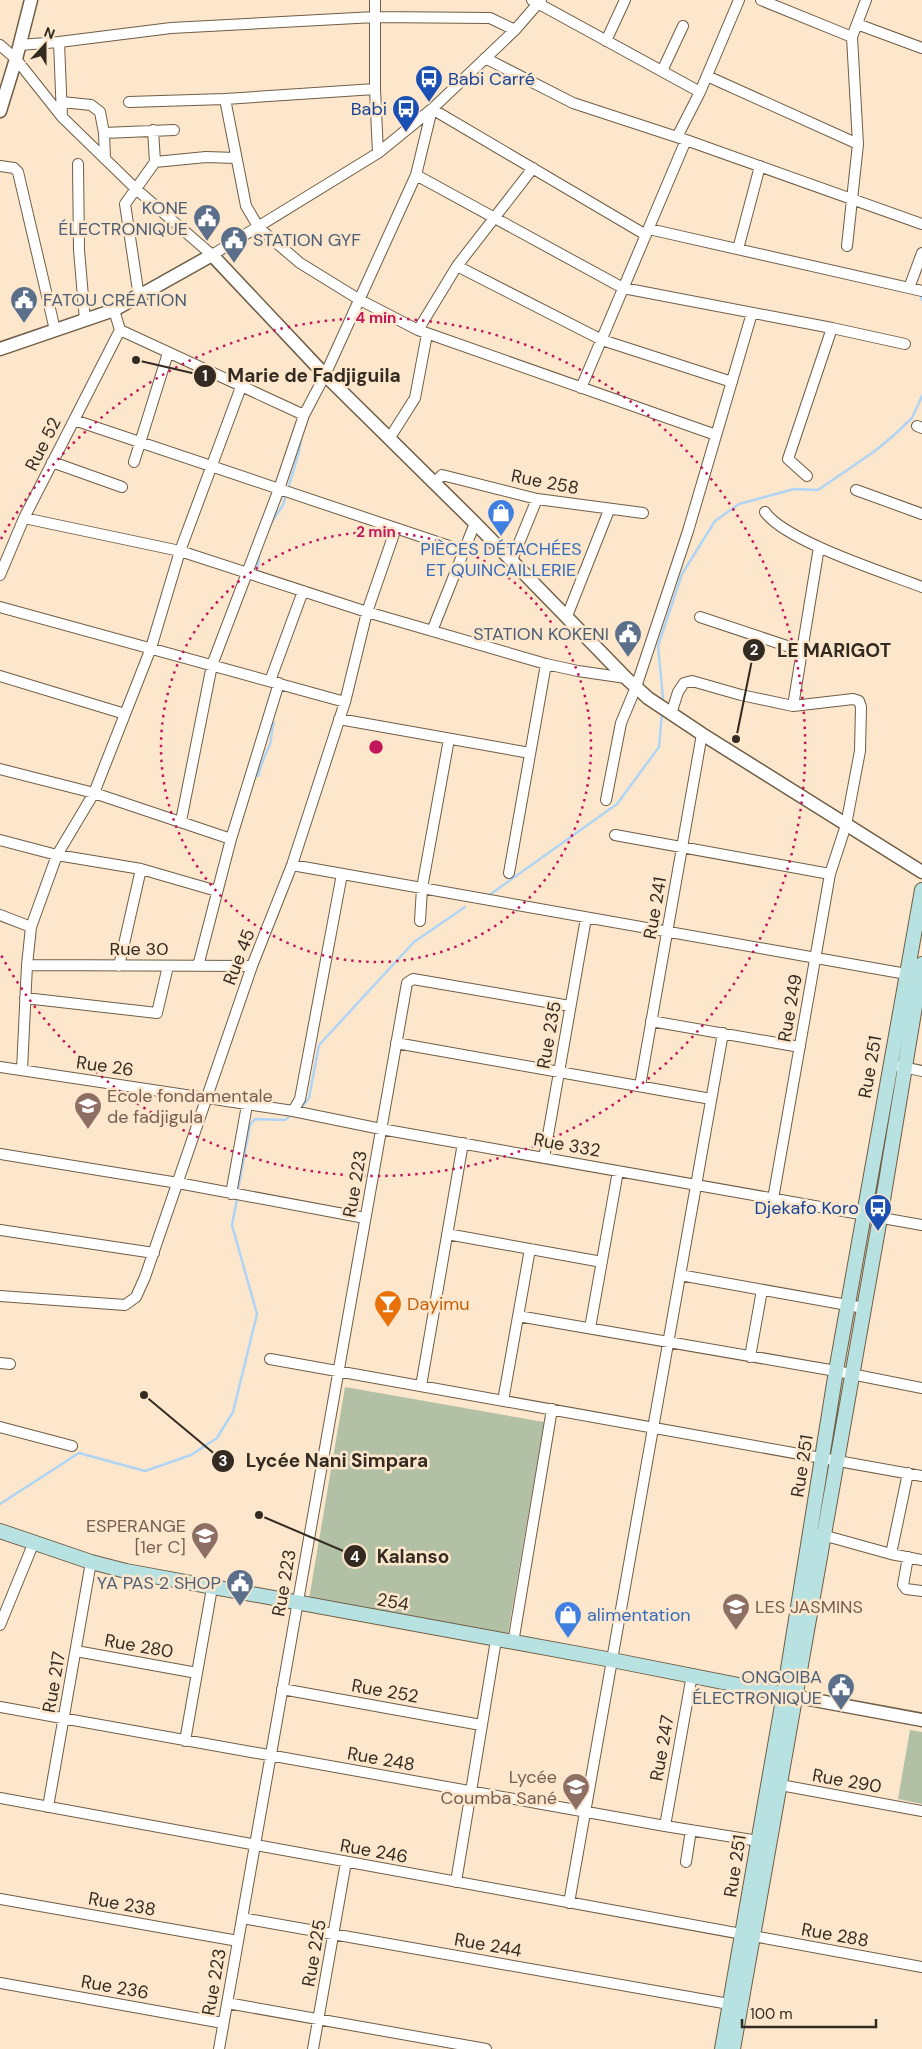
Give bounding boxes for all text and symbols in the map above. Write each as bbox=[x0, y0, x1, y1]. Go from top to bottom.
north arrow bbox=[20, 20, 70, 70]
text: N bbox=[42, 23, 58, 43]
bus stop icon: Babi Carré bbox=[414, 64, 444, 103]
place label: Babi Carré bbox=[448, 67, 535, 91]
bus stop icon: Babi bbox=[391, 94, 421, 133]
place label: Babi bbox=[351, 97, 387, 121]
place label: KONE ÉLECTRONIQUE bbox=[58, 196, 188, 241]
public building icon: KONE ÉLECTRONIQUE bbox=[192, 203, 222, 242]
public building icon: STATION GYF bbox=[219, 225, 249, 264]
place label: STATION GYF bbox=[253, 228, 361, 252]
public building icon: FATOU CRÉATION bbox=[9, 285, 39, 324]
place label: FATOU CRÉATION bbox=[43, 288, 187, 312]
text: 4 min bbox=[356, 308, 396, 328]
callout: Marie de Fadjiguila bbox=[192, 359, 411, 393]
text: Marie de Fadjiguila bbox=[227, 363, 401, 388]
text: 1 bbox=[202, 366, 208, 386]
street label: Rue 52 bbox=[19, 413, 67, 475]
street label: Rue 258 bbox=[509, 464, 581, 500]
shop icon: PIÈCES DÉTACHÉES ET QUINCAILLERIE bbox=[486, 498, 516, 537]
text: 2 min bbox=[356, 522, 396, 542]
place label: PIÈCES DÉTACHÉES ET QUINCAILLERIE bbox=[420, 537, 582, 582]
public building icon: STATION KOKENI bbox=[613, 619, 643, 658]
place label: STATION KOKENI bbox=[473, 622, 609, 646]
callout: LE MARIGOT bbox=[742, 633, 901, 667]
text: LE MARIGOT bbox=[777, 638, 891, 663]
text: 2 bbox=[750, 640, 759, 660]
centre of rings bbox=[367, 738, 385, 756]
street label: Rue 241 bbox=[638, 875, 672, 941]
street label: Rue 45 bbox=[217, 926, 261, 988]
street label: Rue 30 bbox=[110, 937, 168, 961]
street label: Rue 249 bbox=[772, 972, 808, 1044]
street label: Rue 235 bbox=[531, 999, 567, 1071]
street label: Rue 251 bbox=[853, 1034, 887, 1100]
street label: Rue 26 bbox=[75, 1050, 135, 1082]
place label: Ecole fondamentale de fadjigula bbox=[107, 1084, 273, 1129]
school or university icon: Ecole fondamentale de fadjigula bbox=[73, 1091, 103, 1130]
street label: Rue 332 bbox=[532, 1127, 602, 1163]
street label: Rue 223 bbox=[337, 1149, 373, 1219]
bus stop icon: Djekafo Koro bbox=[863, 1193, 893, 1232]
place label: Djekafo Koro bbox=[754, 1196, 859, 1220]
bar icon: Dayimu bbox=[373, 1289, 403, 1328]
place label: Dayimu bbox=[407, 1292, 470, 1316]
street label: Rue 251 bbox=[785, 1433, 819, 1499]
callout: Lycée Nani Simpara bbox=[211, 1444, 438, 1478]
text: Lycée Nani Simpara bbox=[246, 1448, 428, 1473]
text: 3 bbox=[218, 1451, 228, 1471]
place label: ESPERANGE [1er C] bbox=[86, 1514, 186, 1559]
school or university icon: ESPERANGE [1er C] bbox=[190, 1521, 220, 1560]
callout: Kalanso bbox=[342, 1539, 460, 1573]
text: Kalanso bbox=[377, 1544, 449, 1569]
text: 4 bbox=[350, 1547, 360, 1567]
street label: Rue 223 bbox=[266, 1548, 302, 1618]
public building icon: YA PAS 2 SHOP bbox=[225, 1568, 255, 1607]
place label: YA PAS 2 SHOP bbox=[97, 1571, 221, 1595]
street label: 254 bbox=[375, 1587, 411, 1617]
school or university icon: LES JASMINS bbox=[721, 1592, 751, 1631]
place label: LES JASMINS bbox=[755, 1595, 863, 1619]
shop icon: alimentation bbox=[553, 1600, 583, 1639]
place label: alimentation bbox=[587, 1603, 691, 1627]
street label: Rue 280 bbox=[103, 1628, 175, 1664]
street label: Rue 217 bbox=[37, 1650, 71, 1714]
place label: ONGOIBA ÉLECTRONIQUE bbox=[692, 1665, 822, 1710]
public building icon: ONGOIBA ÉLECTRONIQUE bbox=[826, 1672, 856, 1711]
street label: Rue 252 bbox=[350, 1673, 420, 1709]
street label: Rue 247 bbox=[644, 1713, 680, 1783]
street label: Rue 248 bbox=[345, 1741, 417, 1777]
street label: Rue 290 bbox=[811, 1763, 883, 1799]
place label: Lycée Coumba Sané bbox=[440, 1765, 557, 1810]
school or university icon: Lycée Coumba Sané bbox=[561, 1772, 591, 1811]
street label: Rue 246 bbox=[338, 1833, 410, 1869]
street label: Rue 251 bbox=[718, 1833, 752, 1899]
street label: Rue 238 bbox=[86, 1886, 158, 1922]
street label: Rue 288 bbox=[799, 1917, 871, 1953]
street label: Rue 225 bbox=[296, 1918, 332, 1988]
street label: Rue 244 bbox=[452, 1927, 524, 1963]
street label: Rue 223 bbox=[196, 1947, 232, 2017]
street label: Rue 236 bbox=[79, 1969, 151, 2005]
scale bar bbox=[742, 1996, 876, 2028]
text: 100 m bbox=[750, 2004, 793, 2024]

